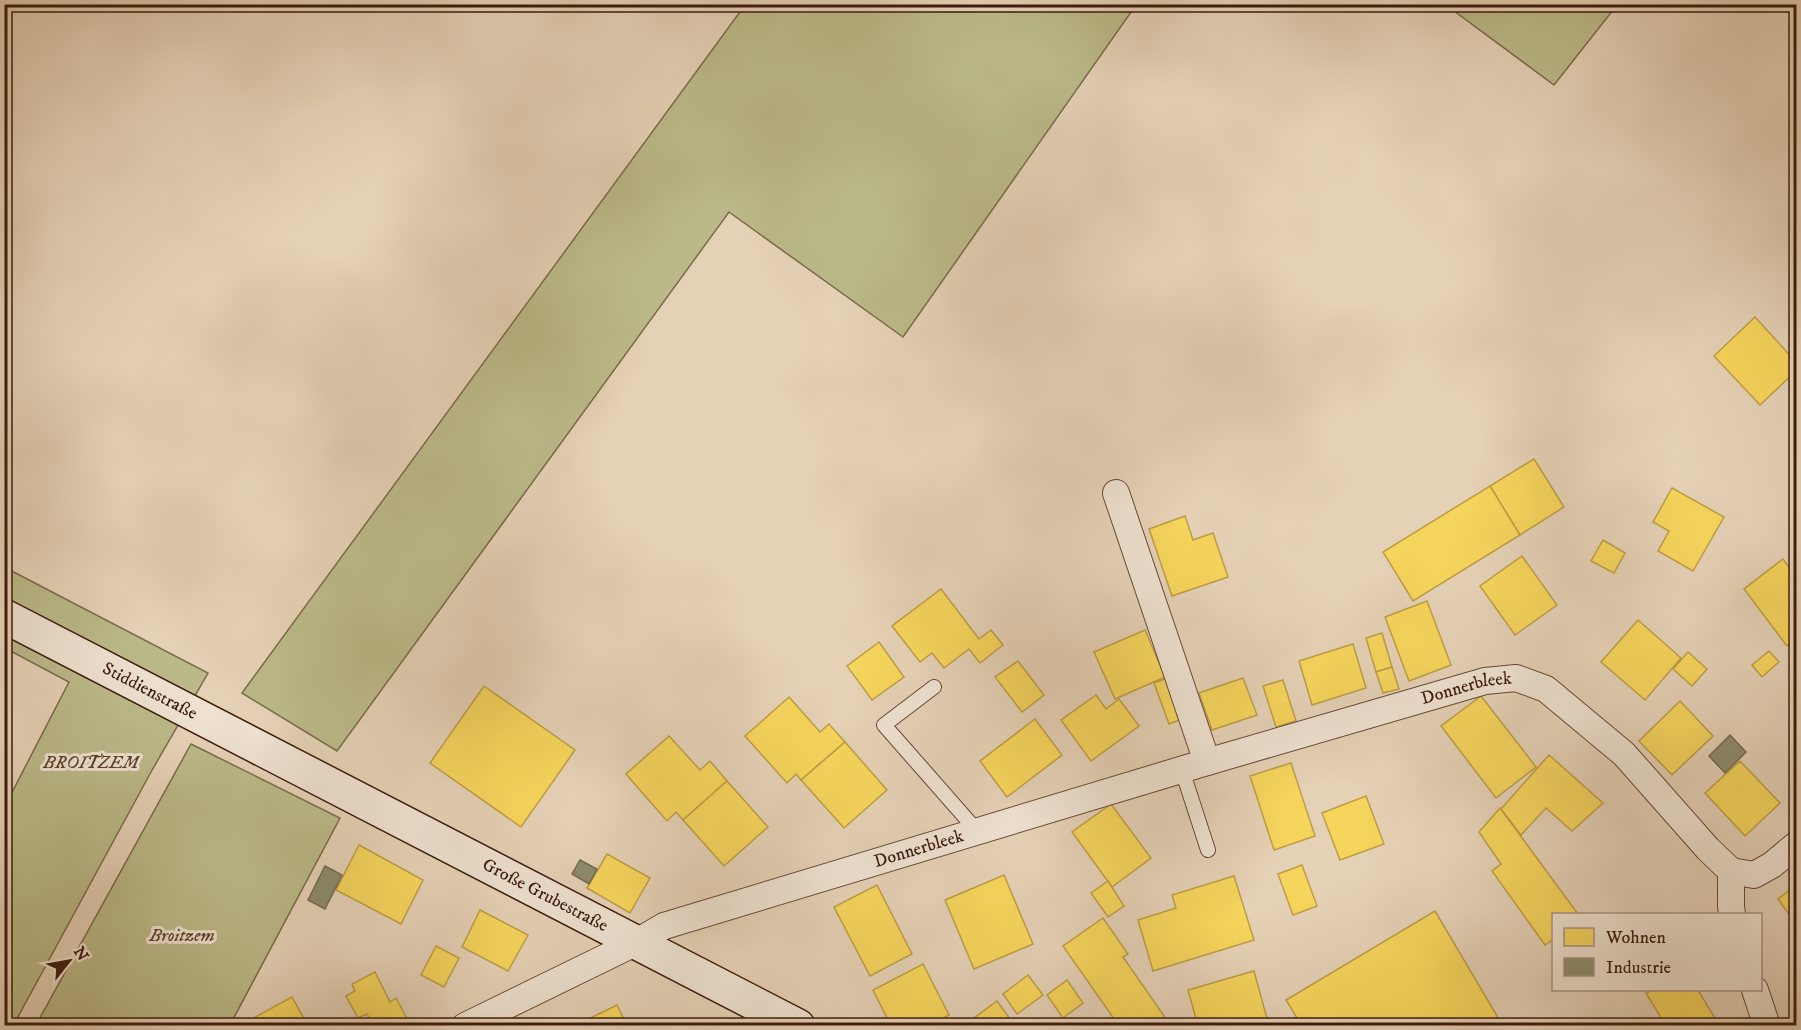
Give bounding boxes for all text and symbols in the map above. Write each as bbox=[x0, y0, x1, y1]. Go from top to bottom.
street label: Stiddienstraße bbox=[99, 658, 201, 725]
street label: Donnerbleek bbox=[1419, 667, 1513, 710]
park label: BROITZEM bbox=[42, 752, 141, 774]
street label: Donnerbleek bbox=[871, 825, 966, 873]
street label: Große Grubestraße bbox=[478, 854, 612, 937]
legend bbox=[1552, 913, 1762, 991]
park label: Broitzem bbox=[148, 925, 215, 947]
text: Wohnen bbox=[1605, 927, 1667, 949]
north arrow bbox=[39, 931, 99, 991]
text: N bbox=[69, 943, 93, 965]
text: Industrie bbox=[1606, 957, 1671, 979]

